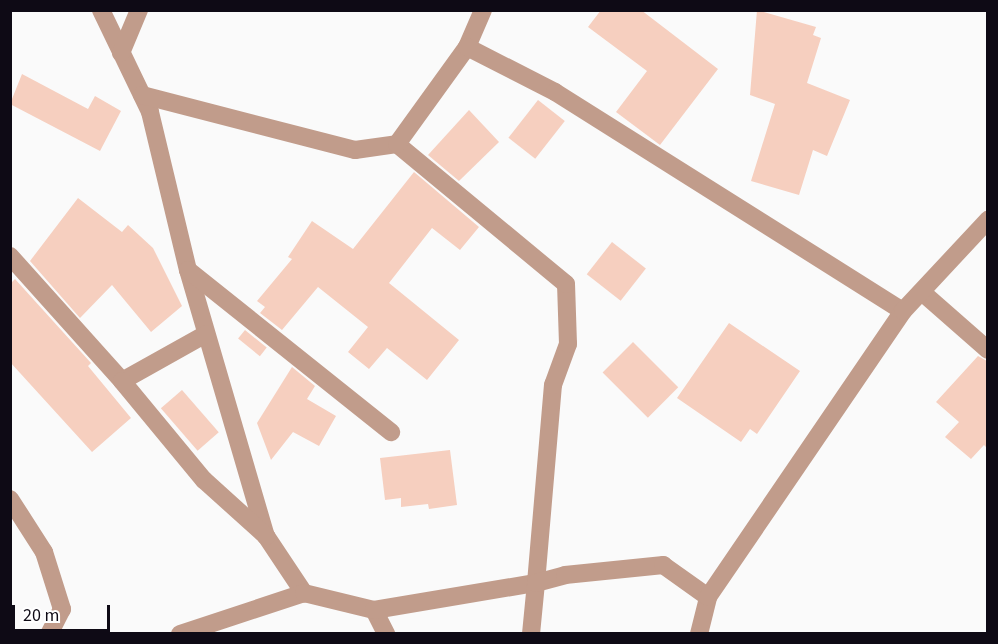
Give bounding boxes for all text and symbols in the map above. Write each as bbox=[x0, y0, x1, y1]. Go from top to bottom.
scale bar bbox=[15, 593, 112, 631]
text: 20 m bbox=[23, 603, 59, 628]

